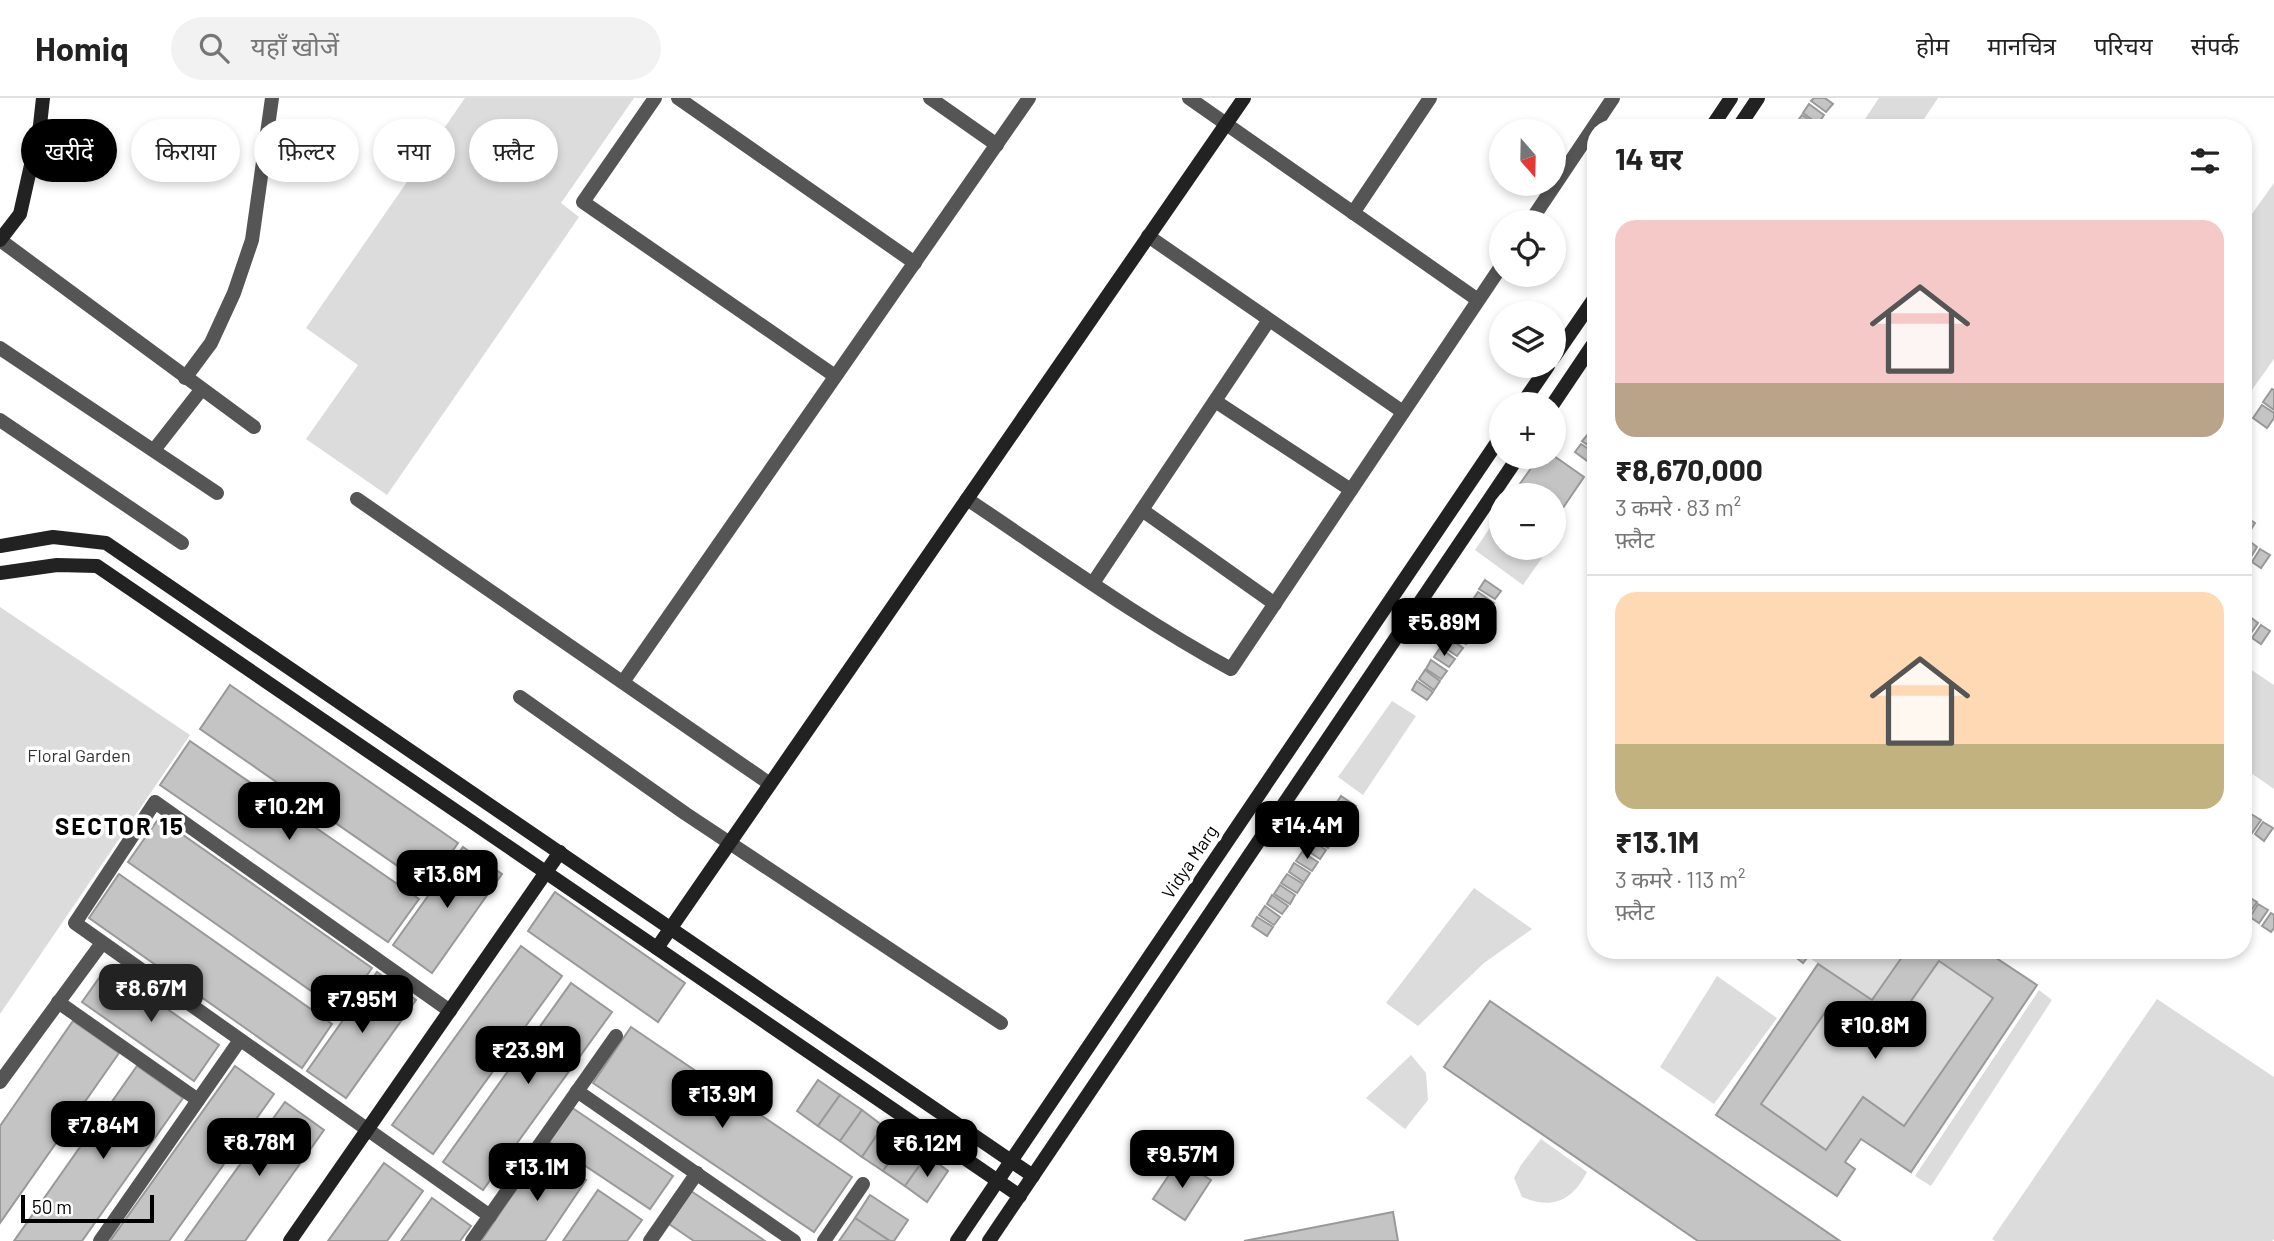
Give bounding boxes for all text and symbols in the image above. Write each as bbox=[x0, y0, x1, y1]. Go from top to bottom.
search box bbox=[171, 17, 661, 80]
text: Homiq bbox=[35, 28, 129, 68]
icon: search bbox=[195, 29, 233, 67]
text: यहाँ खोजें bbox=[251, 30, 339, 61]
text: होम bbox=[1916, 31, 1949, 60]
text: मानचित्र bbox=[1987, 31, 2056, 60]
text: परिचय bbox=[2094, 31, 2153, 60]
text: संपर्क bbox=[2191, 31, 2239, 60]
chip: खरीदें bbox=[21, 119, 117, 182]
chip: किराया bbox=[131, 119, 240, 182]
chip: फ़िल्टर bbox=[254, 119, 359, 182]
chip: नया bbox=[373, 119, 455, 182]
chip: फ़्लैट bbox=[469, 119, 558, 182]
north arrow bbox=[1489, 119, 1566, 196]
map controls bbox=[1489, 119, 1566, 560]
text: 14 घर bbox=[1615, 140, 1682, 176]
icon: filters bbox=[2186, 142, 2224, 180]
button: locate bbox=[1489, 210, 1566, 287]
icon: home bbox=[1857, 266, 1983, 392]
button: layers bbox=[1489, 301, 1566, 378]
button: + bbox=[1489, 392, 1566, 469]
text: ₹8,670,000 bbox=[1615, 451, 1763, 487]
button: − bbox=[1489, 483, 1566, 560]
text: 3 कमरे · 83 m² bbox=[1615, 493, 1741, 521]
text: फ़्लैट bbox=[1615, 525, 1655, 553]
pin: ₹5.89M bbox=[1387, 598, 1501, 658]
text: ₹5.89M bbox=[1408, 607, 1480, 635]
icon: home bbox=[1857, 638, 1983, 764]
park label: Floral Garden bbox=[27, 744, 131, 766]
pin: ₹10.2M bbox=[232, 782, 346, 842]
text: ₹10.2M bbox=[254, 791, 324, 819]
pin: ₹14.4M bbox=[1250, 802, 1364, 861]
text: ₹14.4M bbox=[1271, 810, 1343, 838]
district label: SECTOR 15 bbox=[55, 811, 185, 840]
street label: Vidya Marg bbox=[1157, 820, 1222, 902]
text: ₹13.1M bbox=[1615, 823, 1699, 859]
pin: ₹13.6M bbox=[390, 850, 504, 910]
text: ₹13.6M bbox=[413, 859, 481, 887]
text: 3 कमरे · 113 m² bbox=[1615, 865, 1745, 893]
text: फ़्लैट bbox=[1615, 897, 1655, 925]
pin: ₹8.67M bbox=[94, 964, 208, 1024]
text: ₹8.67M bbox=[115, 973, 187, 1001]
pin: ₹7.95M bbox=[305, 976, 419, 1035]
text: ₹7.95M bbox=[327, 984, 397, 1012]
pin: ₹10.8M bbox=[1818, 1002, 1932, 1061]
text: ₹10.8M bbox=[1840, 1010, 1910, 1038]
pin: ₹23.9M bbox=[471, 1026, 585, 1086]
text: ₹23.9M bbox=[491, 1035, 565, 1063]
pin: ₹13.9M bbox=[665, 1070, 779, 1130]
text: ₹13.9M bbox=[688, 1079, 756, 1107]
pin: ₹7.84M bbox=[46, 1102, 160, 1161]
text: ₹7.84M bbox=[67, 1110, 139, 1138]
pin: ₹8.78M bbox=[202, 1118, 316, 1178]
pin: ₹6.12M bbox=[870, 1119, 984, 1179]
text: ₹8.78M bbox=[223, 1127, 295, 1155]
text: ₹6.12M bbox=[892, 1128, 962, 1156]
pin: ₹9.57M bbox=[1125, 1130, 1239, 1190]
text: ₹9.57M bbox=[1146, 1139, 1218, 1167]
pin: ₹13.1M bbox=[480, 1144, 594, 1203]
text: ₹13.1M bbox=[505, 1152, 569, 1180]
scale bar bbox=[21, 1192, 154, 1224]
text: 50 m bbox=[32, 1195, 72, 1218]

